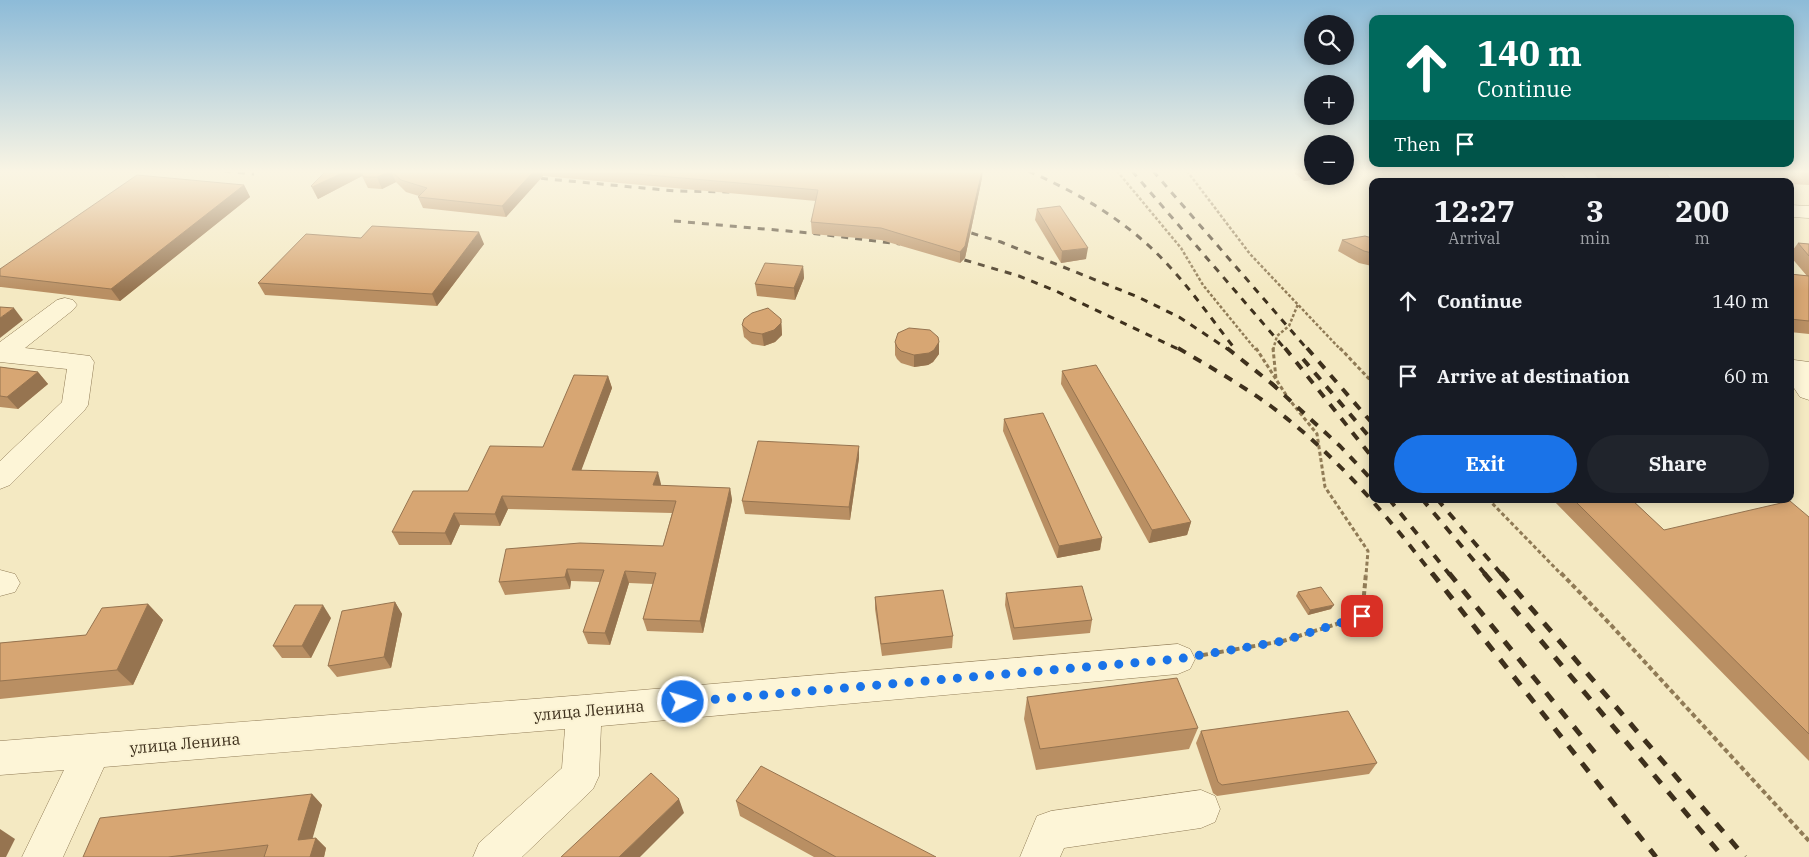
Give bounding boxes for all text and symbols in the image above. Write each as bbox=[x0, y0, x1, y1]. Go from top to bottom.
map controls bbox=[1304, 15, 1354, 185]
button: search bbox=[1304, 15, 1354, 65]
text: 140 m bbox=[1477, 30, 1582, 76]
icon: ahead bbox=[1394, 35, 1459, 100]
text: Continue bbox=[1477, 74, 1572, 103]
button: + bbox=[1304, 75, 1354, 125]
icon: arrive bbox=[1451, 130, 1479, 158]
text: Then bbox=[1394, 132, 1441, 156]
button: − bbox=[1304, 135, 1354, 185]
text: 12:27 bbox=[1434, 191, 1515, 230]
text: 3 bbox=[1586, 191, 1604, 230]
text: 200 bbox=[1675, 191, 1729, 230]
text: Arrival bbox=[1448, 228, 1500, 248]
text: min bbox=[1580, 228, 1610, 248]
text: m bbox=[1695, 228, 1710, 248]
icon: ahead bbox=[1394, 287, 1422, 315]
text: Continue bbox=[1437, 289, 1522, 313]
text: 140 m bbox=[1712, 289, 1769, 313]
icon: arrive bbox=[1394, 362, 1422, 390]
text: Arrive at destination bbox=[1437, 364, 1630, 388]
text: 60 m bbox=[1724, 364, 1769, 388]
button: Exit bbox=[1394, 435, 1577, 493]
button: Share bbox=[1587, 435, 1769, 493]
pin bbox=[1341, 595, 1383, 637]
icon: arrive bbox=[1348, 602, 1376, 630]
position arrow bbox=[656, 675, 708, 727]
street label: улица Ленина bbox=[533, 695, 645, 725]
street label: улица Ленина bbox=[129, 728, 241, 758]

